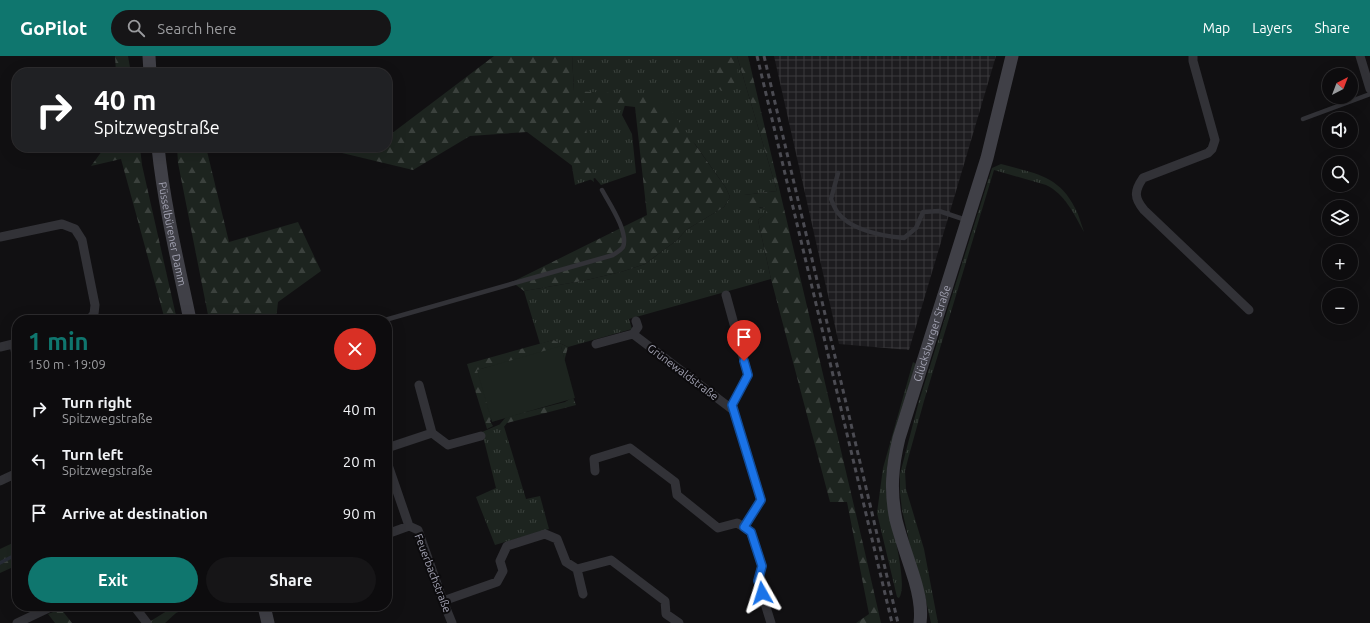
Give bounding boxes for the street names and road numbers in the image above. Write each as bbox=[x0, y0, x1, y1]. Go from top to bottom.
street label: Püsselbürener Damm bbox=[157, 181, 189, 287]
street label: Glücksburger Straße bbox=[911, 284, 953, 383]
street label: Grünewaldstraße bbox=[645, 342, 721, 402]
street label: Feuerbachstraße bbox=[412, 532, 454, 614]

